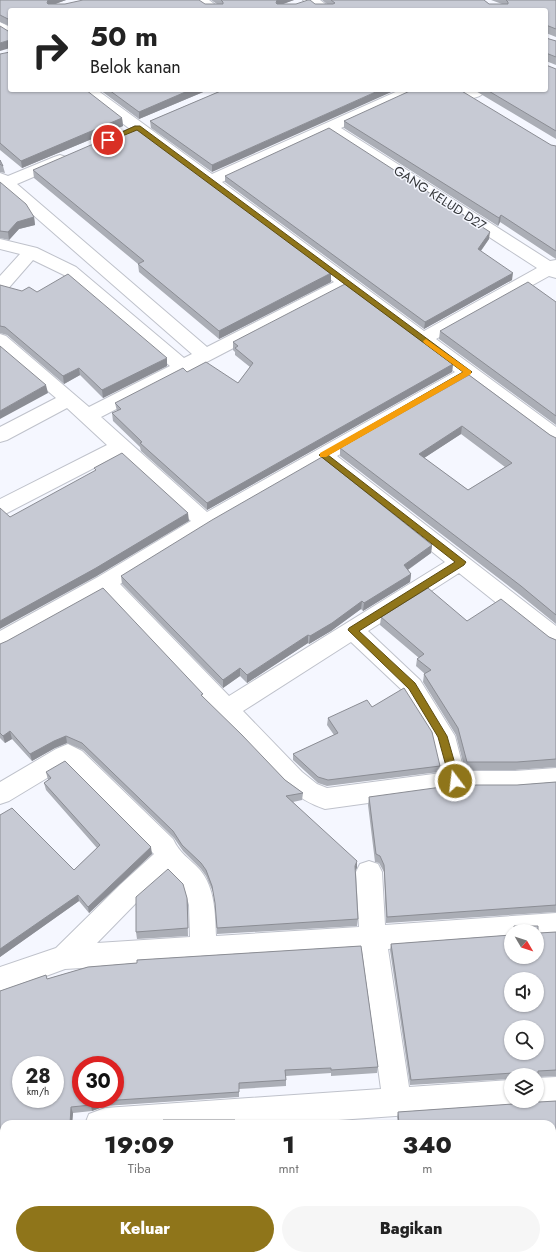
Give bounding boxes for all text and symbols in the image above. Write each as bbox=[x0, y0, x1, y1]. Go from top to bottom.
text: 50 m bbox=[90, 16, 158, 57]
icon: right bbox=[24, 24, 76, 76]
text: Belok kanan bbox=[90, 54, 181, 80]
pin bbox=[91, 123, 125, 157]
icon: arrive bbox=[97, 129, 119, 151]
street label: GANG KELUD D27 bbox=[390, 161, 490, 235]
position arrow bbox=[434, 760, 476, 802]
north arrow bbox=[504, 924, 544, 964]
map controls bbox=[504, 924, 544, 1108]
button: sound bbox=[504, 972, 544, 1012]
button: search bbox=[504, 1020, 544, 1060]
speed limit sign: 30 bbox=[72, 1056, 124, 1108]
text: 28 bbox=[25, 1062, 51, 1091]
button: layers bbox=[504, 1068, 544, 1108]
text: km/h bbox=[27, 1084, 49, 1099]
text: 19:09 bbox=[104, 1127, 174, 1162]
text: 1 bbox=[282, 1127, 295, 1162]
text: 340 bbox=[403, 1127, 452, 1162]
text: Tiba bbox=[128, 1159, 151, 1178]
text: mnt bbox=[278, 1159, 299, 1178]
text: m bbox=[422, 1159, 432, 1178]
button: Keluar bbox=[16, 1206, 274, 1252]
button: Bagikan bbox=[282, 1206, 540, 1252]

